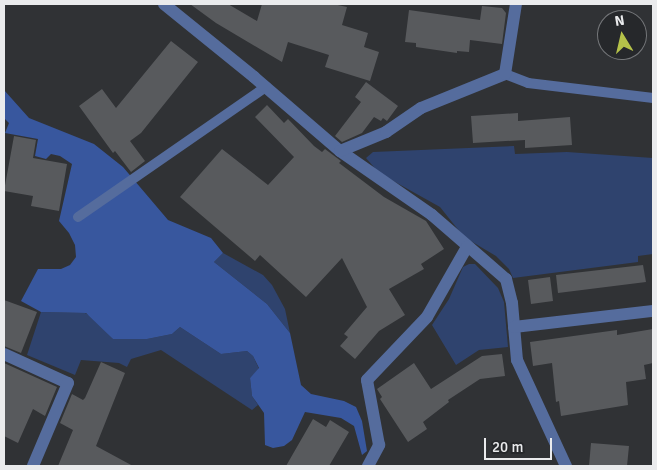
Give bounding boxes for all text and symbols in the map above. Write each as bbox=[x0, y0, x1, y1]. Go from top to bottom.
north arrow bbox=[597, 10, 647, 60]
text: N bbox=[614, 12, 626, 30]
scale bar bbox=[487, 428, 554, 460]
text: 20 m bbox=[492, 438, 523, 456]

